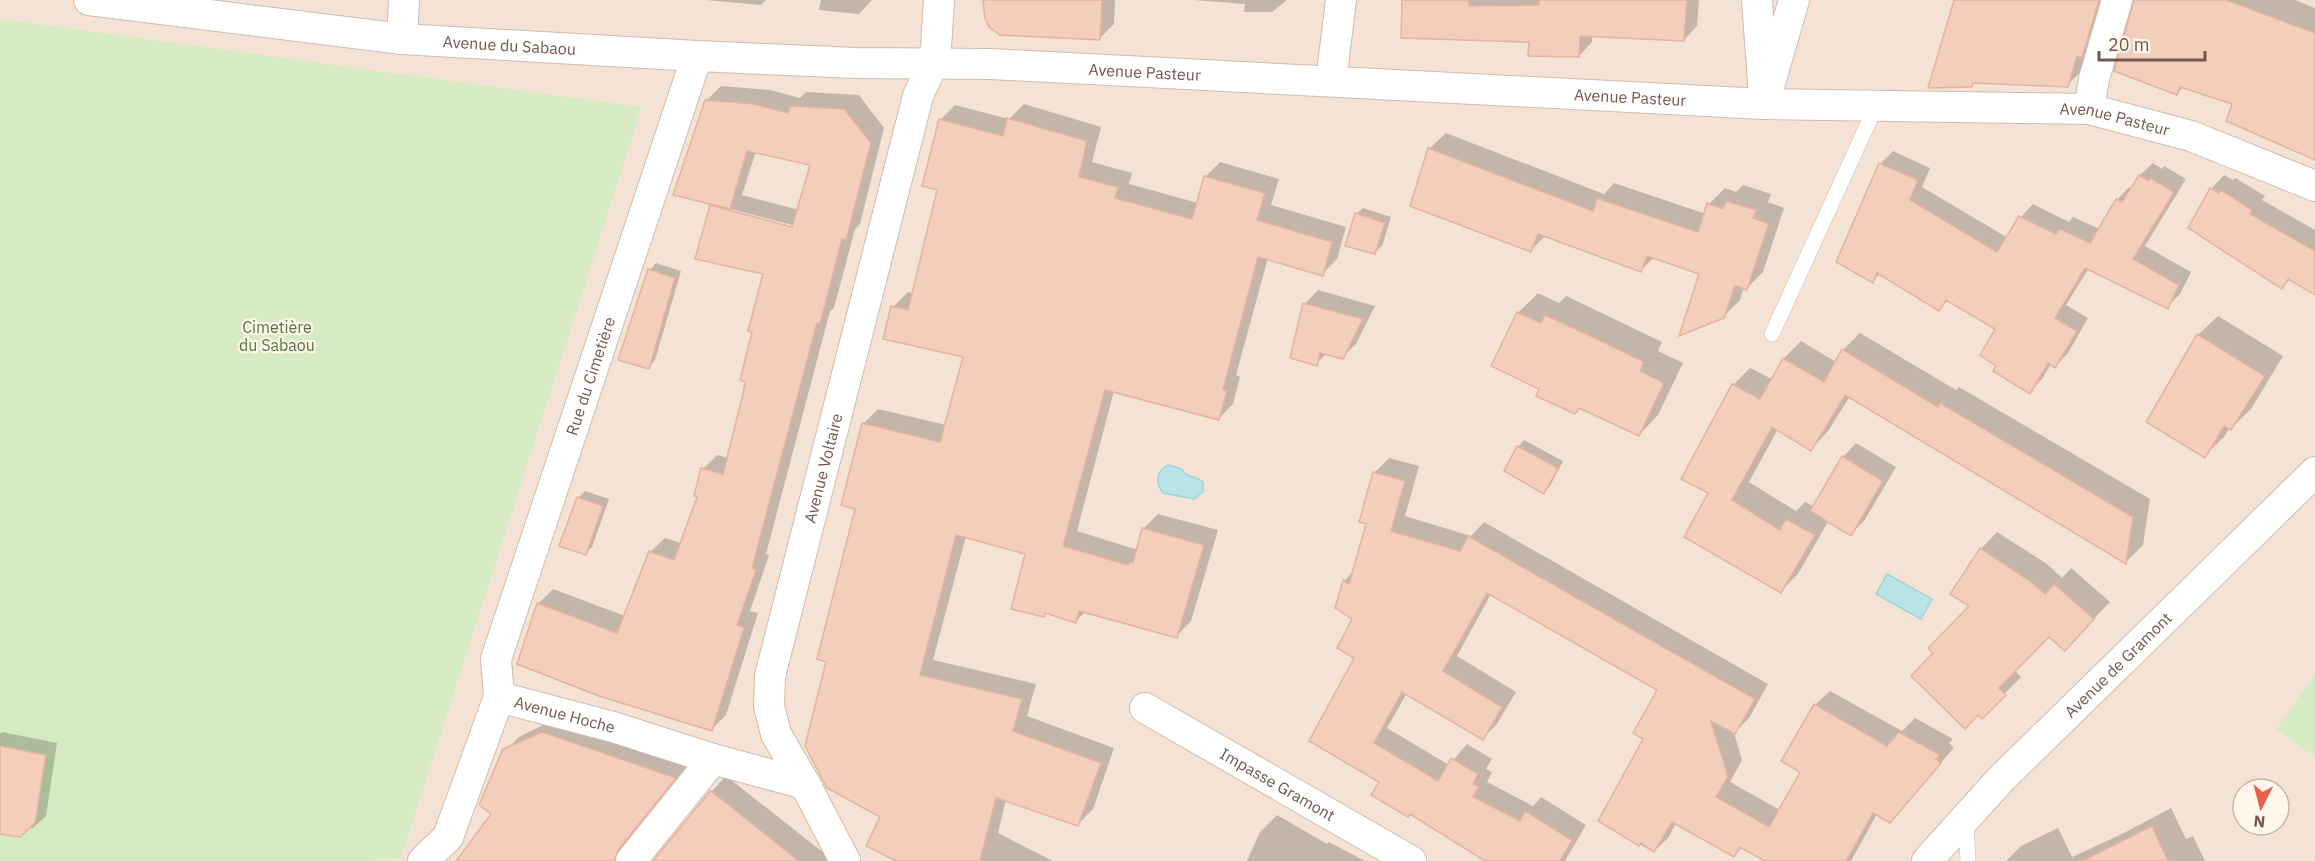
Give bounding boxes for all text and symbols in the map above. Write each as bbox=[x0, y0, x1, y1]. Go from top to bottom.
scale bar bbox=[2099, 24, 2206, 62]
street label: Avenue du Sabaou bbox=[442, 31, 576, 59]
text: 20 m bbox=[2108, 33, 2150, 56]
street label: Avenue Pasteur bbox=[1088, 59, 1201, 85]
street label: Avenue Pasteur bbox=[1573, 84, 1687, 110]
street label: Avenue Pasteur bbox=[2060, 99, 2172, 140]
street label: Rue du Cimetière bbox=[561, 314, 619, 438]
park label: Cimetière du Sabaou bbox=[239, 317, 315, 355]
street label: Avenue Voltaire bbox=[799, 411, 847, 525]
street label: Avenue de Gramont bbox=[2060, 608, 2176, 722]
street label: Avenue Hoche bbox=[512, 691, 618, 737]
street label: Impasse Gramont bbox=[1217, 743, 1339, 825]
north arrow bbox=[2231, 777, 2291, 837]
text: N bbox=[2253, 811, 2266, 832]

